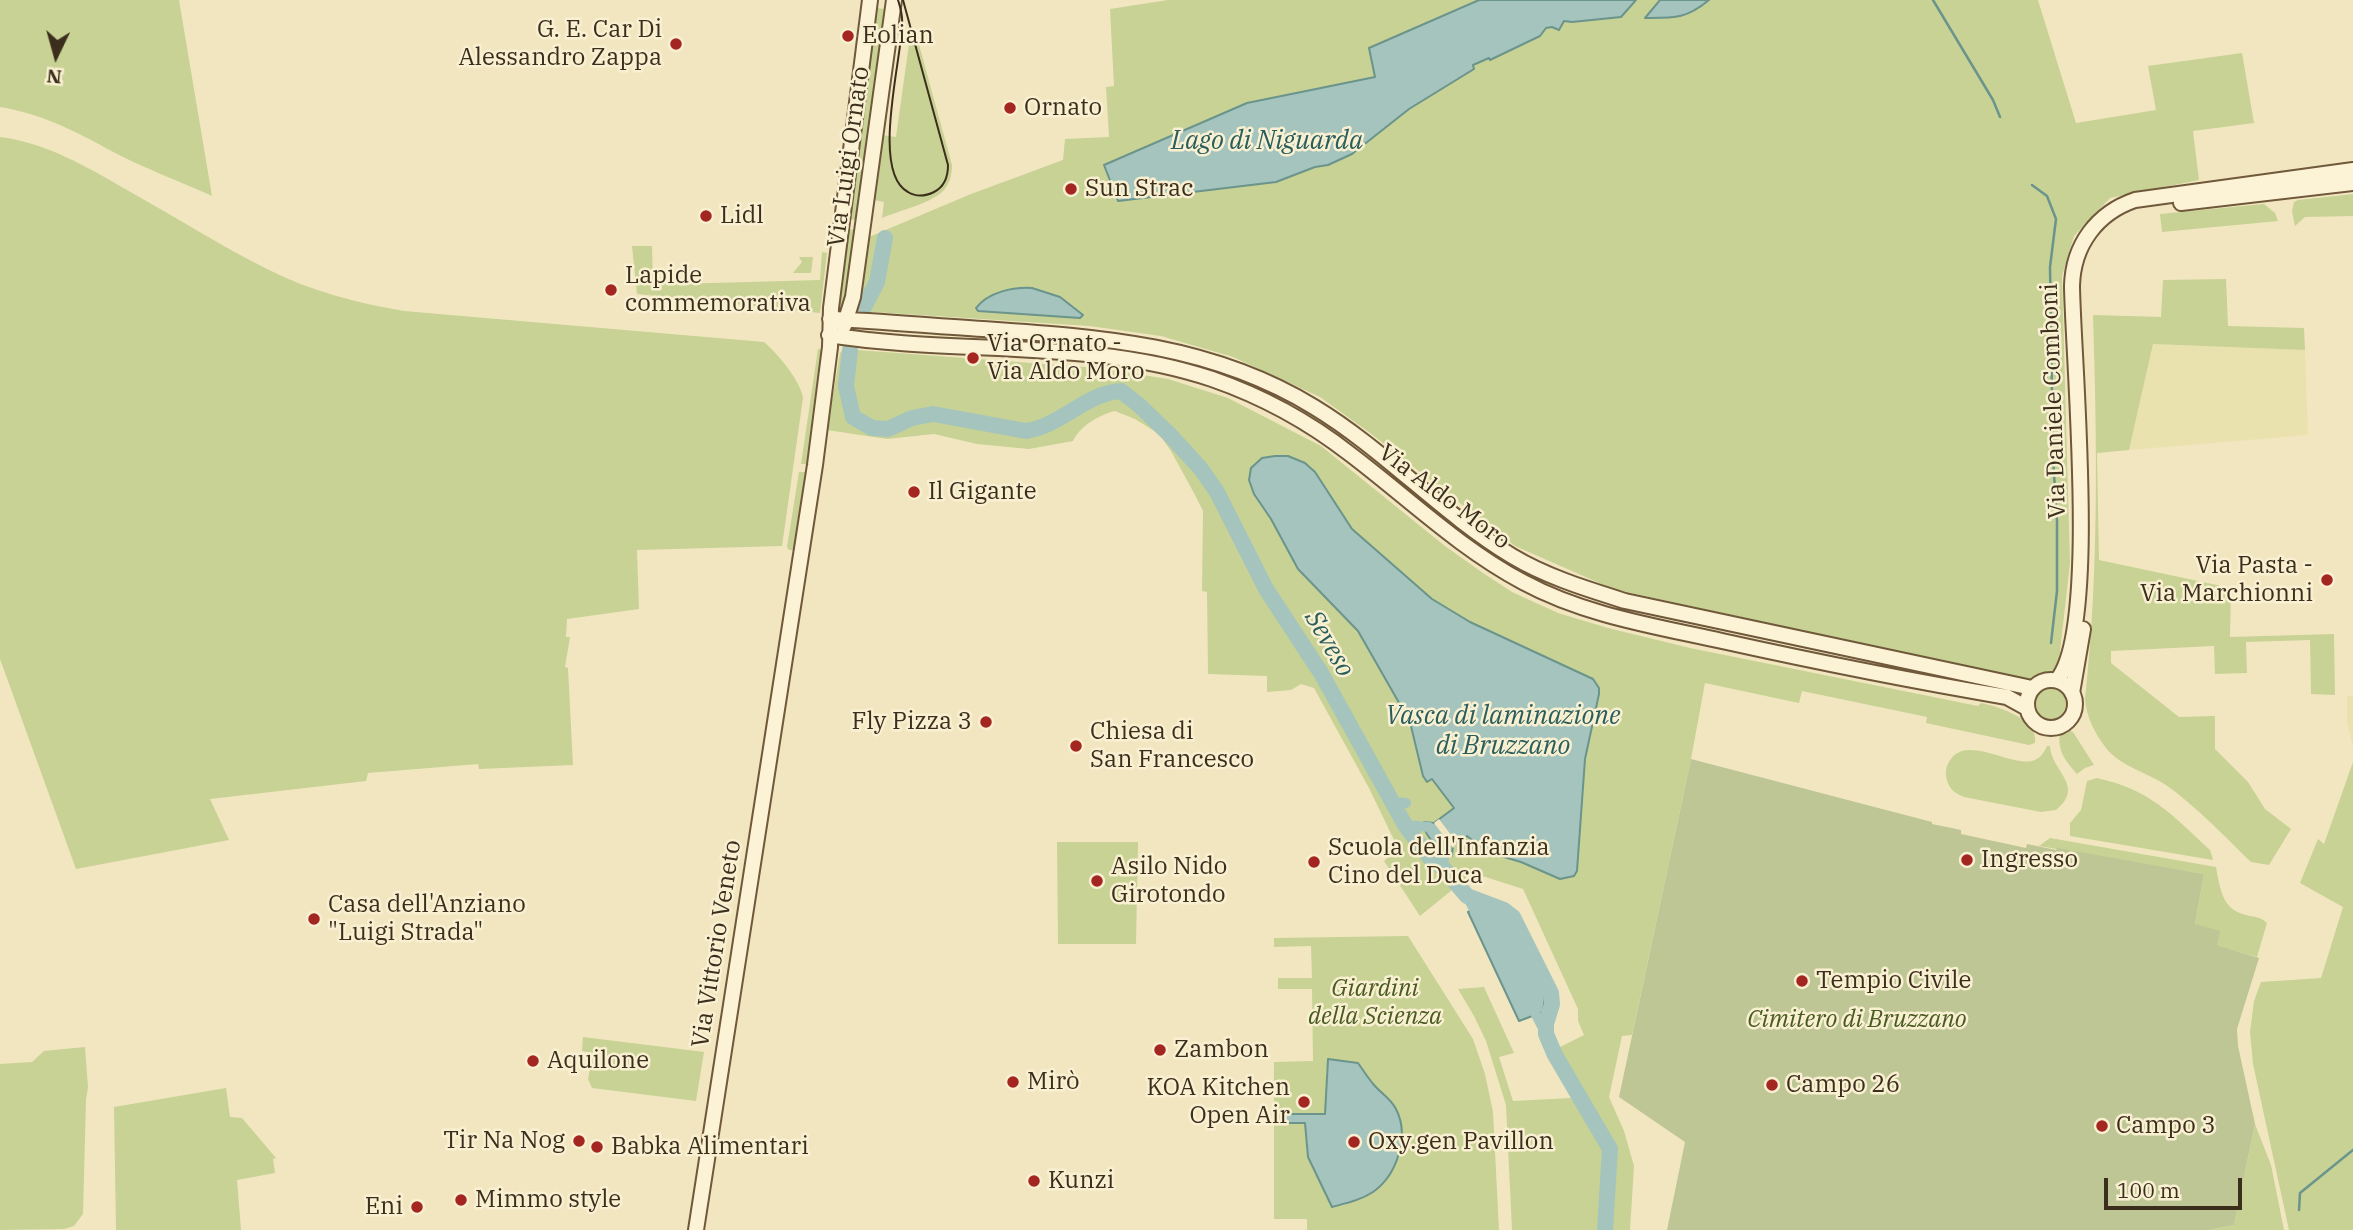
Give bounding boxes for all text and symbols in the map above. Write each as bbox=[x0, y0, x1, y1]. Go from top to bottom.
place label: G. E. Car Di Alessandro Zappa bbox=[459, 16, 662, 72]
north arrow bbox=[21, 21, 91, 91]
place label: Eolian bbox=[862, 22, 934, 50]
marker: Eolian bbox=[840, 28, 856, 44]
marker: G. E. Car Di Alessandro Zappa bbox=[668, 36, 684, 52]
text: N bbox=[46, 64, 63, 90]
street label: Via Luigi Ornato bbox=[822, 65, 876, 249]
place label: Ornato bbox=[1024, 94, 1102, 122]
marker: Ornato bbox=[1002, 100, 1018, 116]
water label: Lago di Niguarda bbox=[1171, 125, 1363, 157]
place label: Sun Strac bbox=[1085, 175, 1194, 203]
marker: Sun Strac bbox=[1063, 181, 1079, 197]
place label: Lidl bbox=[720, 202, 764, 230]
marker: Lidl bbox=[698, 208, 714, 224]
place label: Lapide commemorativa bbox=[625, 262, 811, 318]
marker: Lapide commemorativa bbox=[603, 282, 619, 298]
street label: Via Daniele Comboni bbox=[2035, 283, 2073, 519]
place label: Via Ornato - Via Aldo Moro bbox=[987, 330, 1144, 386]
marker: Via Ornato - Via Aldo Moro bbox=[965, 350, 981, 366]
street label: Via Aldo Moro bbox=[1372, 438, 1516, 556]
place label: Il Gigante bbox=[928, 478, 1037, 506]
marker: Il Gigante bbox=[906, 484, 922, 500]
place label: Via Pasta - Via Marchionni bbox=[2140, 552, 2313, 608]
marker: Via Pasta - Via Marchionni bbox=[2319, 572, 2335, 588]
water label: Seveso bbox=[1298, 605, 1360, 683]
water label: Vasca di laminazione di Bruzzano bbox=[1385, 700, 1621, 762]
place label: Fly Pizza 3 bbox=[851, 708, 972, 736]
marker: Fly Pizza 3 bbox=[978, 714, 994, 730]
place label: Chiesa di San Francesco bbox=[1090, 718, 1254, 774]
marker: Chiesa di San Francesco bbox=[1068, 738, 1084, 754]
place label: Scuola dell'Infanzia Cino del Duca bbox=[1328, 834, 1550, 890]
street label: Via Vittorio Veneto bbox=[686, 838, 748, 1050]
place label: Ingresso bbox=[1981, 846, 2078, 874]
marker: Ingresso bbox=[1959, 852, 1975, 868]
place label: Asilo Nido Girotondo bbox=[1111, 853, 1227, 909]
marker: Scuola dell'Infanzia Cino del Duca bbox=[1306, 854, 1322, 870]
marker: Asilo Nido Girotondo bbox=[1089, 873, 1105, 889]
place label: Casa dell'Anziano "Luigi Strada" bbox=[328, 891, 526, 947]
marker: Casa dell'Anziano "Luigi Strada" bbox=[306, 911, 322, 927]
place label: Tempio Civile bbox=[1816, 967, 1971, 995]
marker: Tempio Civile bbox=[1794, 973, 1810, 989]
park label: Giardini della Scienza bbox=[1308, 975, 1442, 1031]
park label: Cimitero di Bruzzano bbox=[1747, 1006, 1967, 1034]
place label: Zambon bbox=[1174, 1036, 1269, 1064]
marker: Zambon bbox=[1152, 1042, 1168, 1058]
place label: Aquilone bbox=[547, 1047, 649, 1075]
marker: Aquilone bbox=[525, 1053, 541, 1069]
place label: Mirò bbox=[1027, 1068, 1080, 1096]
place label: Campo 26 bbox=[1786, 1071, 1900, 1099]
marker: Mirò bbox=[1005, 1074, 1021, 1090]
place label: KOA Kitchen Open Air bbox=[1146, 1074, 1290, 1130]
marker: Campo 26 bbox=[1764, 1077, 1780, 1093]
marker: KOA Kitchen Open Air bbox=[1296, 1094, 1312, 1110]
place label: Campo 3 bbox=[2116, 1112, 2216, 1140]
marker: Campo 3 bbox=[2094, 1118, 2110, 1134]
place label: Tir Na Nog bbox=[443, 1127, 565, 1155]
place label: Oxy.gen Pavillon bbox=[1368, 1128, 1554, 1156]
marker: Tir Na Nog bbox=[571, 1133, 587, 1149]
place label: Babka Alimentari bbox=[611, 1133, 809, 1161]
marker: Oxy.gen Pavillon bbox=[1346, 1134, 1362, 1150]
marker: Babka Alimentari bbox=[589, 1139, 605, 1155]
scale bar bbox=[2108, 1164, 2246, 1208]
place label: Kunzi bbox=[1048, 1167, 1114, 1195]
marker: Kunzi bbox=[1026, 1173, 1042, 1189]
text: 100 m bbox=[2117, 1176, 2180, 1204]
place label: Mimmo style bbox=[475, 1186, 621, 1214]
marker: Mimmo style bbox=[453, 1192, 469, 1208]
place label: Eni bbox=[365, 1193, 403, 1221]
marker: Eni bbox=[409, 1199, 425, 1215]

